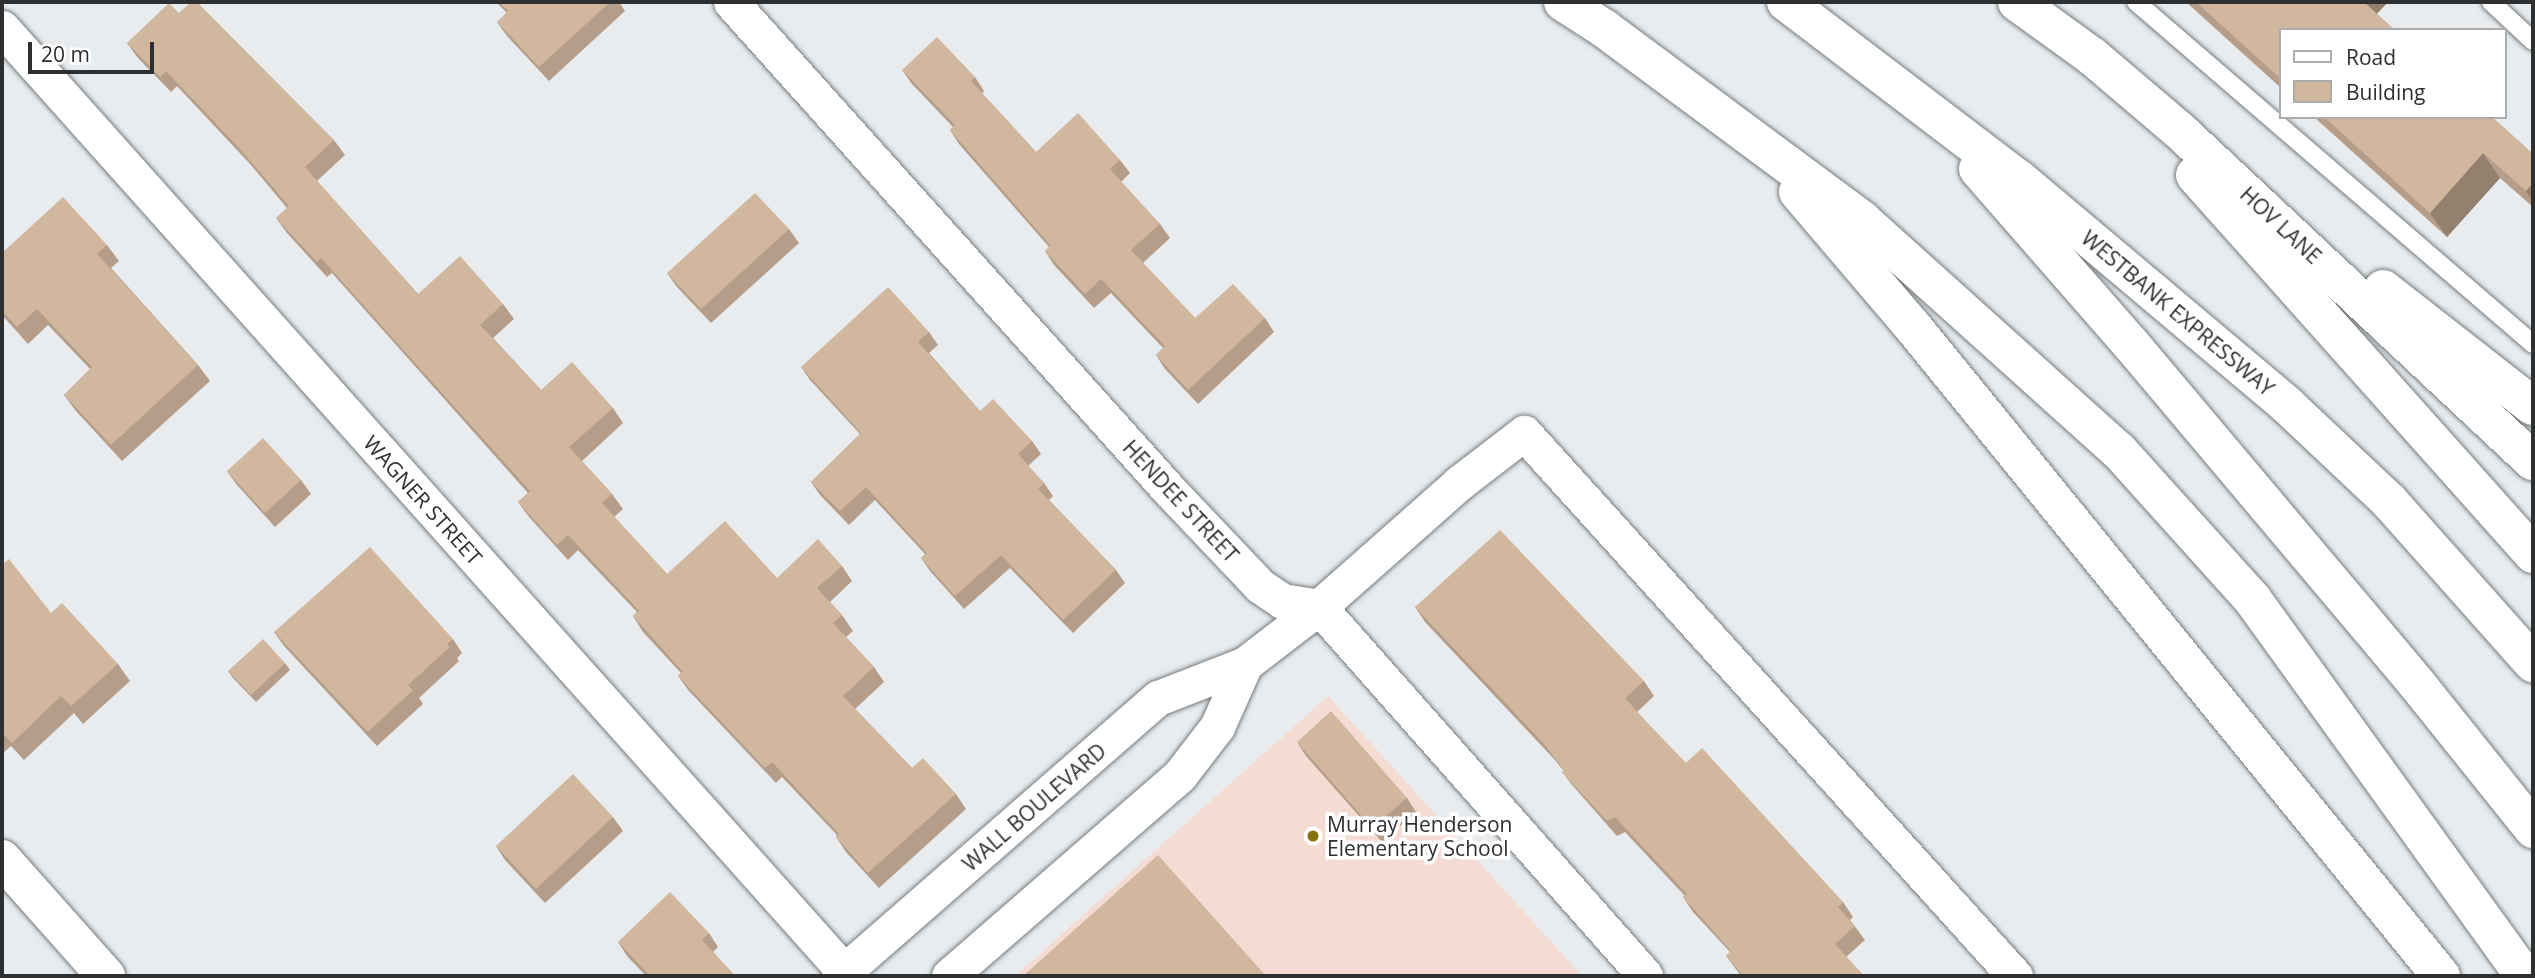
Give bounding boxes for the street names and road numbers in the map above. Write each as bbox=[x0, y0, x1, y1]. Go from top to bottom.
street label: HOV LANE bbox=[2235, 181, 2327, 269]
street label: WESTBANK EXPRESSWAY bbox=[2077, 225, 2279, 401]
street label: WAGNER STREET bbox=[359, 430, 487, 570]
street label: HENDEE STREET bbox=[1118, 435, 1244, 567]
street label: WALL BOULEVARD bbox=[957, 738, 1111, 876]

